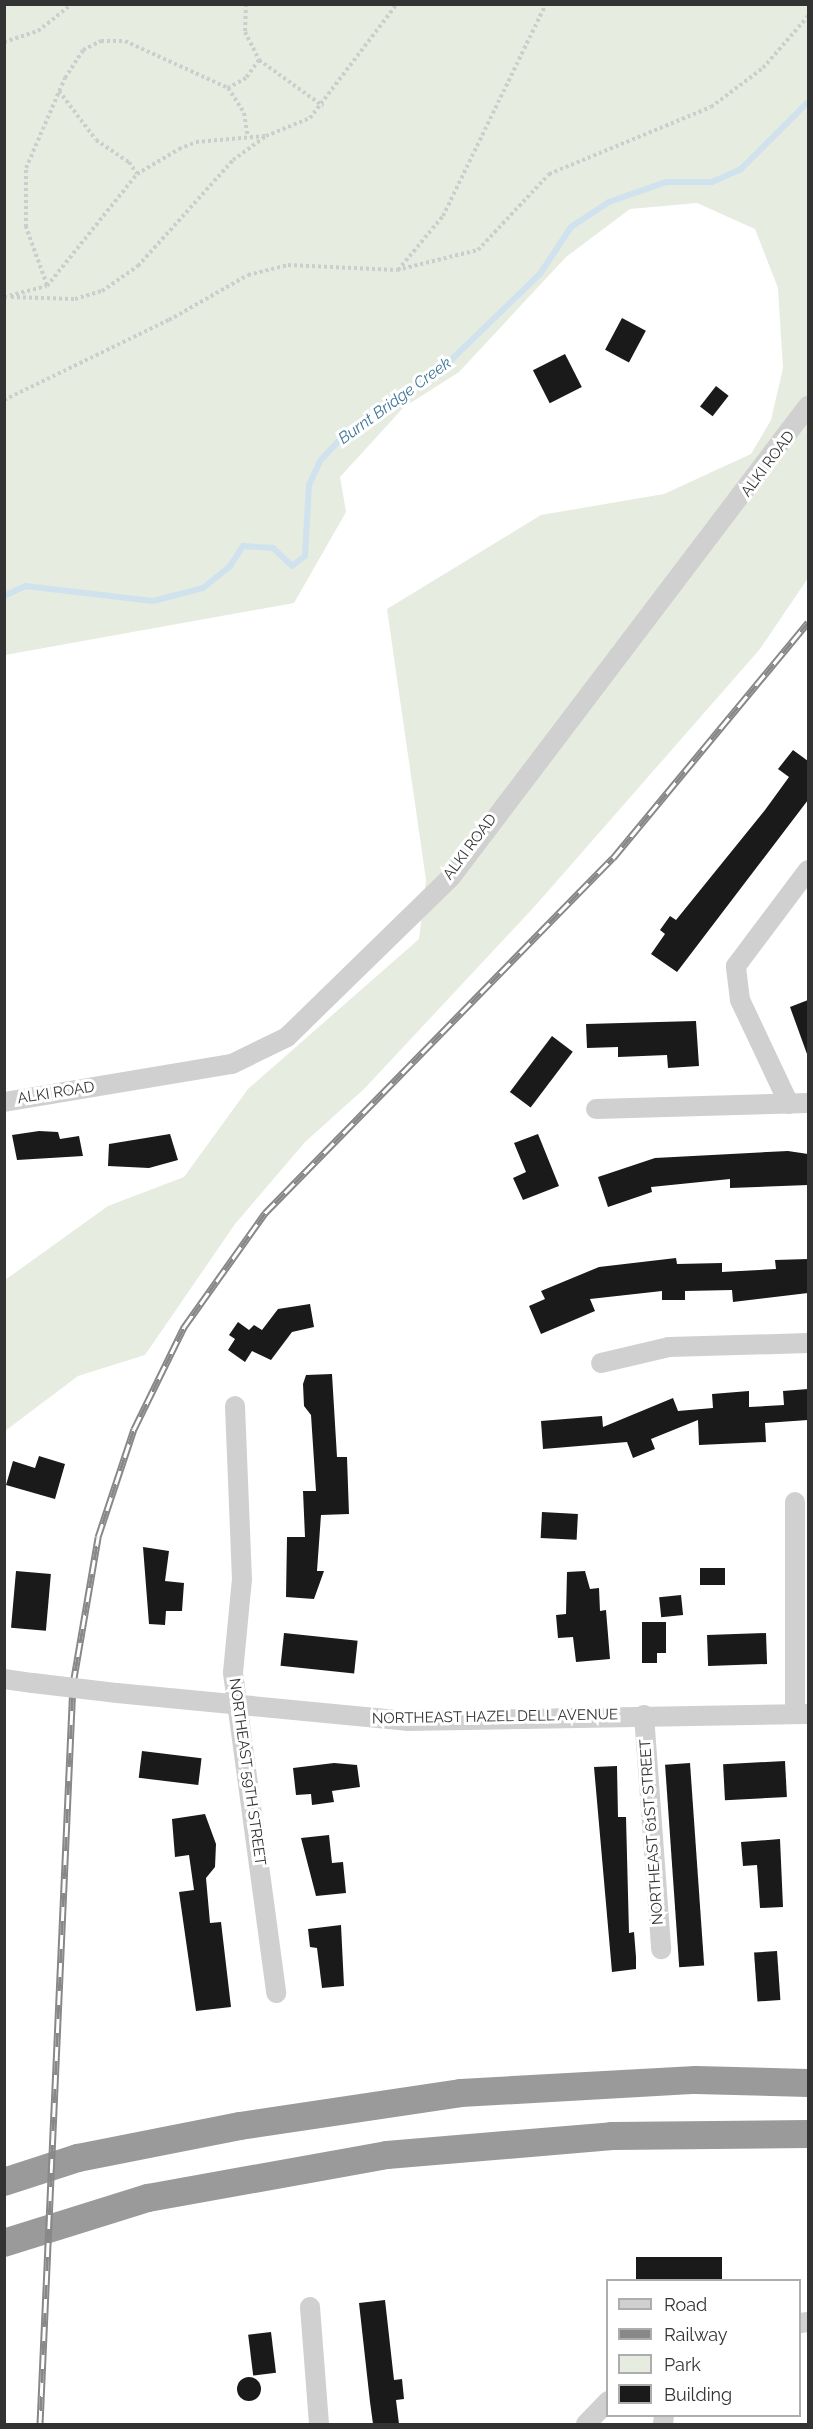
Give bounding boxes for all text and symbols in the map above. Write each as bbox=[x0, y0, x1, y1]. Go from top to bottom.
water label: Burnt Bridge Creek bbox=[335, 354, 455, 448]
street label: ALKI ROAD bbox=[737, 428, 799, 500]
street label: ALKI ROAD bbox=[439, 811, 501, 883]
street label: ALKI ROAD bbox=[16, 1078, 96, 1108]
street label: NORTHEAST 59TH STREET bbox=[225, 1677, 269, 1867]
street label: NORTHEAST HAZEL DELL AVENUE bbox=[371, 1706, 619, 1728]
street label: NORTHEAST 61ST STREET bbox=[637, 1738, 667, 1926]
legend bbox=[606, 2279, 801, 2417]
text: Road bbox=[664, 2294, 707, 2315]
text: Railway bbox=[664, 2324, 728, 2345]
text: Park bbox=[664, 2354, 701, 2375]
text: Building bbox=[664, 2384, 732, 2405]

